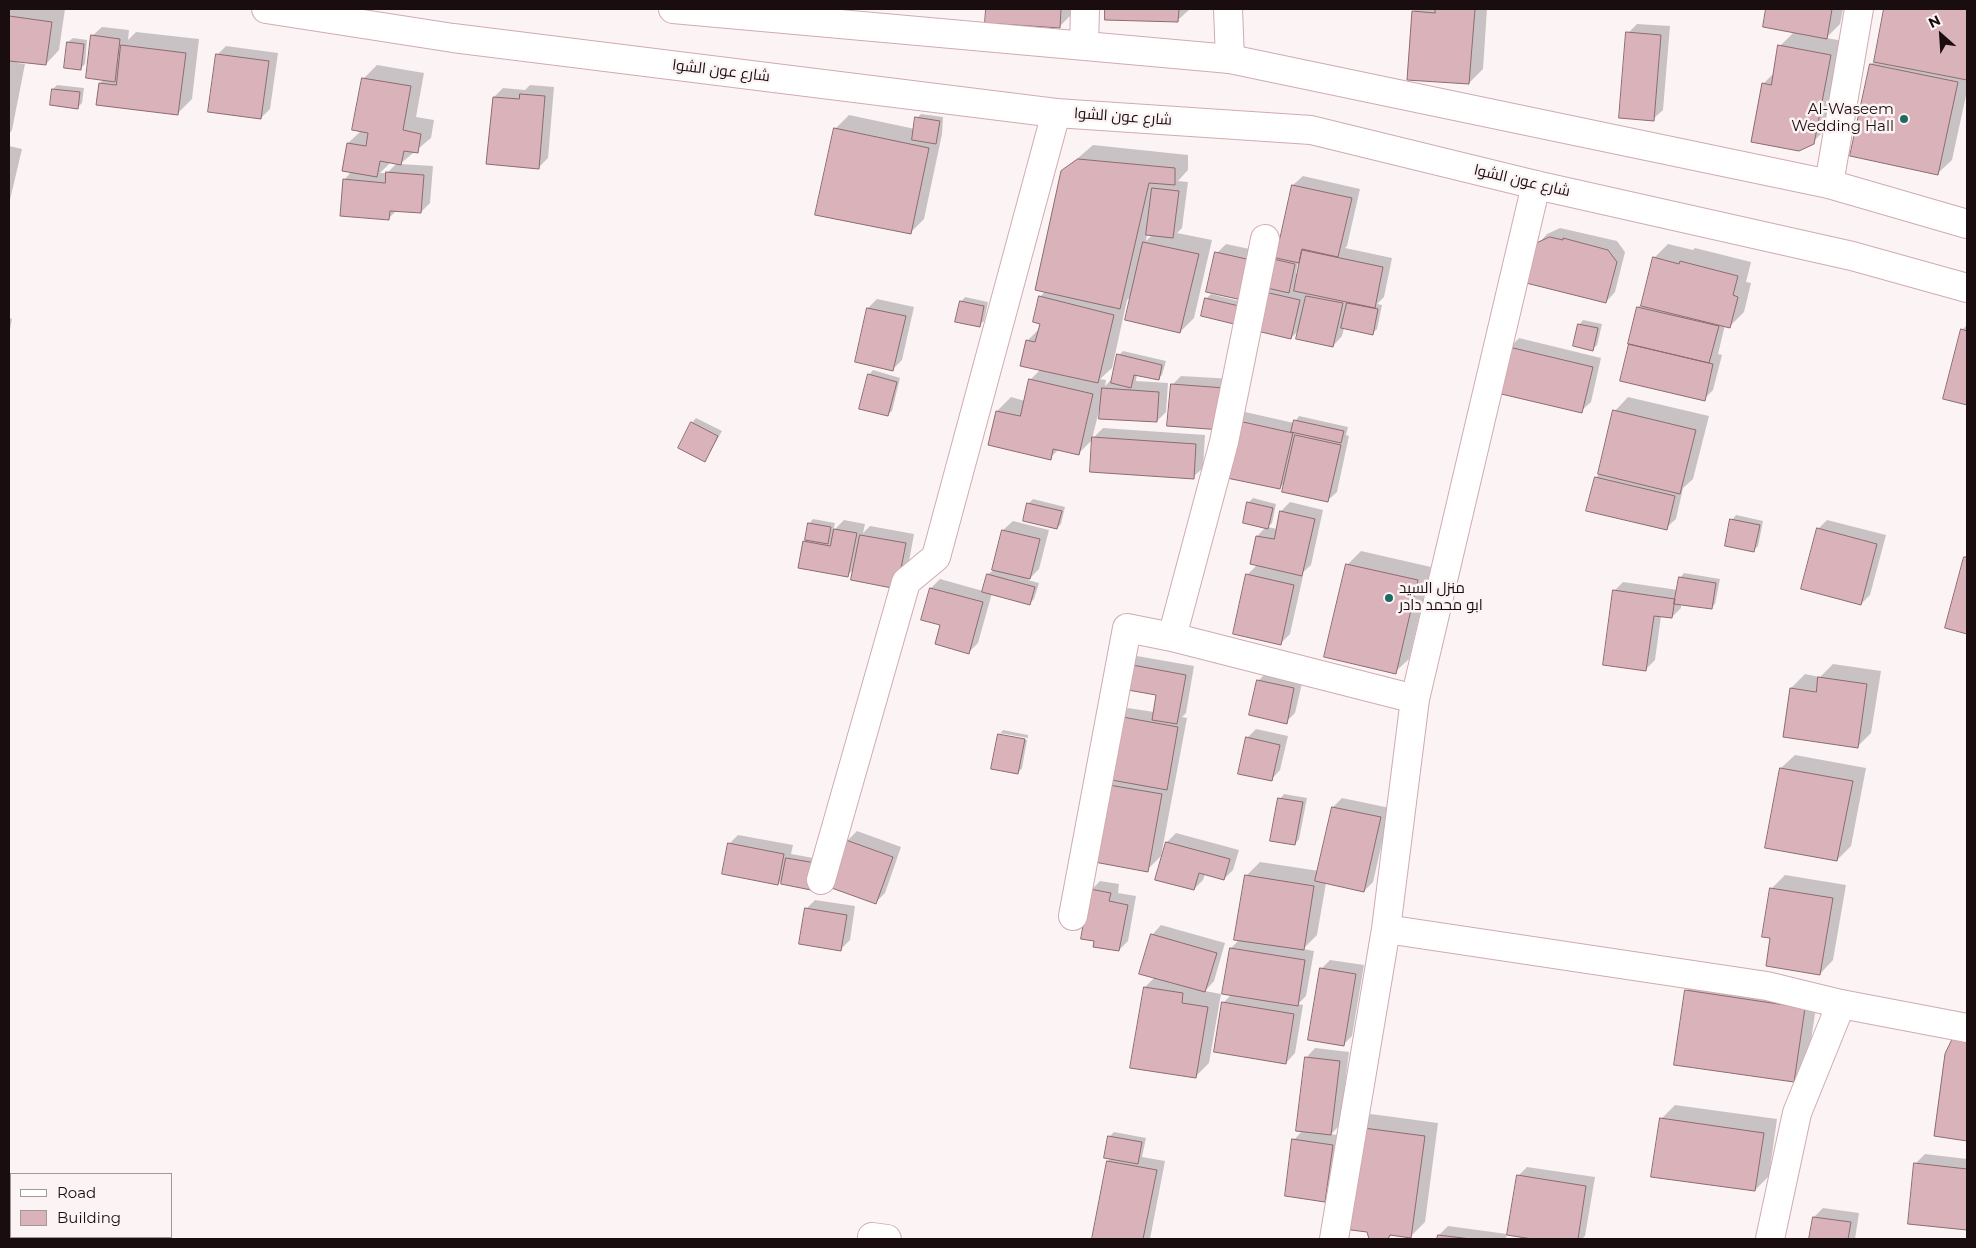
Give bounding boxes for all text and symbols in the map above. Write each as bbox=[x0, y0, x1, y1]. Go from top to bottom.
north arrow bbox=[1916, 10, 1966, 60]
text: N bbox=[1925, 11, 1943, 32]
street label: شارع عون الشوا bbox=[671, 56, 771, 86]
place label: Al-Waseem Wedding Hall bbox=[1791, 101, 1894, 136]
street label: شارع عون الشوا bbox=[1073, 105, 1173, 129]
marker: Al-Waseem Wedding Hall bbox=[1898, 113, 1910, 125]
street label: شارع عون الشوا bbox=[1472, 161, 1572, 201]
place label: منزل السيد ابو محمد دادر bbox=[1399, 580, 1483, 615]
marker: منزل السيد ابو محمد دادر bbox=[1383, 592, 1395, 604]
legend bbox=[10, 1173, 172, 1238]
text: Road bbox=[57, 1183, 96, 1202]
text: Building bbox=[57, 1208, 121, 1227]

